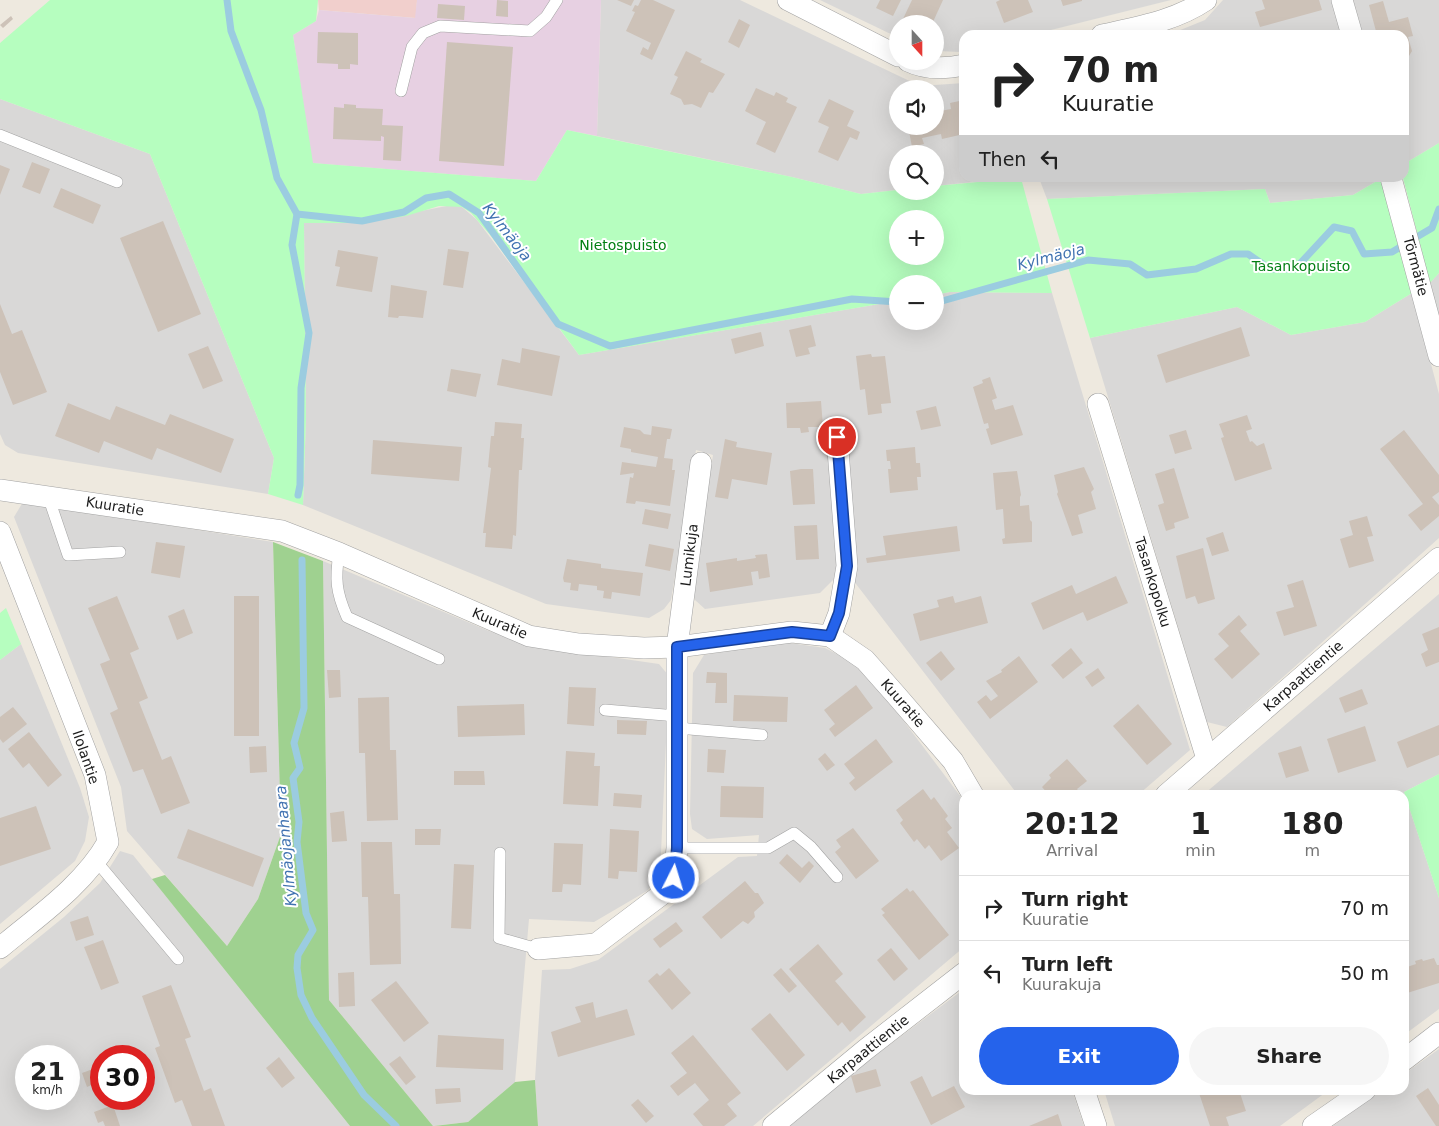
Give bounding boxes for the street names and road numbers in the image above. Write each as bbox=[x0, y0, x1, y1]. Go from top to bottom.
street label: Törmätie bbox=[1400, 233, 1432, 298]
street label: Kuuratie bbox=[85, 494, 145, 518]
street label: Lumikuja bbox=[677, 523, 701, 587]
street label: Tasankopolku bbox=[1131, 534, 1174, 629]
street label: Kuuratie bbox=[470, 604, 530, 642]
street label: Karpaattientie bbox=[1260, 637, 1346, 715]
street label: Kuuratie bbox=[878, 676, 928, 730]
street label: Ilolantie bbox=[69, 728, 103, 786]
street label: Karpaattientie bbox=[824, 1011, 912, 1087]

